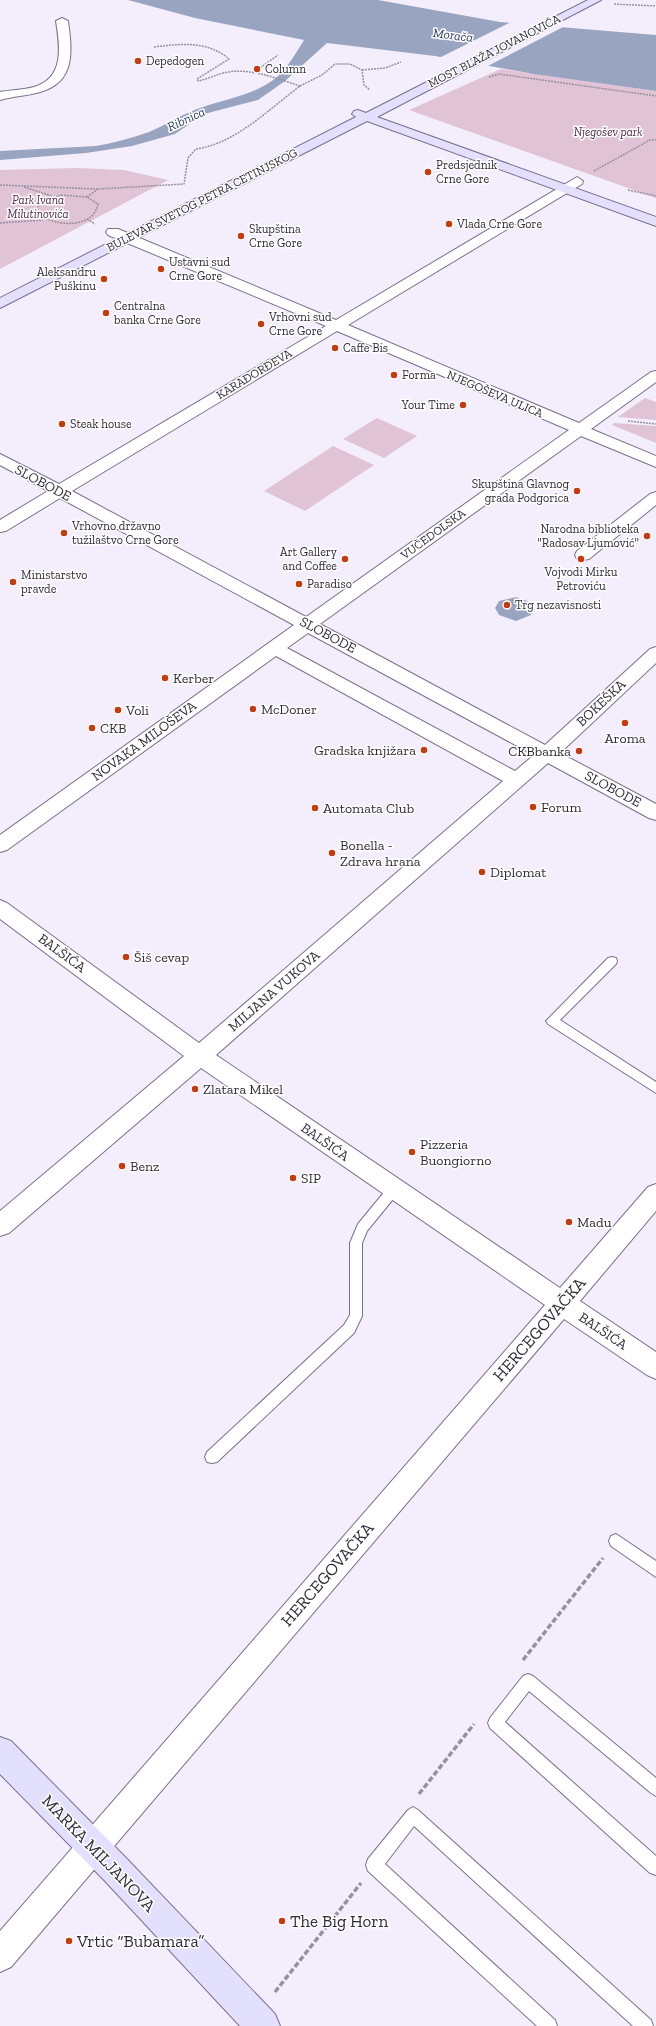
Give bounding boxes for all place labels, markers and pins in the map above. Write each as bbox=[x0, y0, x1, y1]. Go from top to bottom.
place label: Depedogen bbox=[146, 54, 204, 68]
marker: Depedogen bbox=[133, 56, 143, 66]
place label: Column bbox=[265, 62, 306, 76]
marker: Column bbox=[252, 64, 262, 74]
place label: Predsjednik Crne Gore bbox=[436, 158, 498, 186]
marker: Predsjednik Crne Gore bbox=[423, 167, 433, 177]
place label: Vlada Crne Gore bbox=[456, 217, 542, 231]
marker: Vlada Crne Gore bbox=[444, 219, 454, 229]
place label: Skupština Crne Gore bbox=[249, 222, 303, 250]
marker: Skupština Crne Gore bbox=[236, 231, 246, 241]
place label: Ustavni sud Crne Gore bbox=[169, 255, 231, 283]
marker: Ustavni sud Crne Gore bbox=[156, 264, 166, 274]
place label: Aleksandru Puškinu bbox=[37, 265, 96, 293]
marker: Aleksandru Puškinu bbox=[99, 274, 109, 284]
place label: Centralna banka Crne Gore bbox=[113, 299, 201, 327]
marker: Centralna banka Crne Gore bbox=[101, 308, 111, 318]
place label: Vrhovni sud Crne Gore bbox=[268, 310, 332, 338]
marker: Vrhovni sud Crne Gore bbox=[256, 319, 266, 329]
place label: Caffe Bis bbox=[343, 341, 388, 355]
marker: Caffe Bis bbox=[330, 343, 340, 353]
place label: Forma bbox=[402, 368, 436, 382]
marker: Forma bbox=[389, 370, 399, 380]
place label: Your Time bbox=[401, 398, 455, 412]
marker: Your Time bbox=[458, 400, 468, 410]
place label: Steak house bbox=[70, 417, 132, 431]
marker: Steak house bbox=[57, 419, 67, 429]
place label: Skupština Glavnog grada Podgorica bbox=[472, 477, 569, 505]
marker: Skupština Glavnog grada Podgorica bbox=[572, 486, 582, 496]
place label: Vrhovno državno tužilaštvo Crne Gore bbox=[71, 519, 179, 547]
place label: Narodna biblioteka "Radosav Ljumović" bbox=[537, 522, 639, 551]
marker: Vrhovno državno tužilaštvo Crne Gore bbox=[59, 528, 69, 538]
marker: Narodna biblioteka "Radosav Ljumović" bbox=[642, 531, 652, 541]
place label: Art Gallery and Coffee bbox=[280, 545, 338, 573]
marker: Art Gallery and Coffee bbox=[340, 554, 350, 564]
marker: Vojvodi Mirku Petroviću bbox=[576, 554, 586, 564]
place label: Vojvodi Mirku Petroviću bbox=[544, 565, 618, 593]
place label: Ministarstvo pravde bbox=[21, 568, 88, 596]
marker: Ministarstvo pravde bbox=[8, 577, 18, 587]
place label: Paradiso bbox=[307, 577, 352, 591]
marker: Paradiso bbox=[294, 579, 304, 589]
place label: Trg nezavisnosti bbox=[515, 598, 602, 612]
marker: Trg nezavisnosti bbox=[502, 600, 512, 610]
place label: Kerber bbox=[173, 670, 214, 687]
marker: Kerber bbox=[160, 673, 170, 683]
place label: McDoner bbox=[261, 701, 317, 718]
place label: Voli bbox=[125, 702, 149, 719]
marker: McDoner bbox=[248, 704, 258, 714]
marker: Voli bbox=[113, 705, 123, 715]
marker: Aroma bbox=[620, 718, 630, 728]
place label: CKB bbox=[100, 720, 127, 737]
marker: CKB bbox=[87, 723, 97, 733]
place label: Aroma bbox=[605, 730, 646, 747]
place label: Gradska knjižara bbox=[314, 742, 416, 759]
place label: CKBbanka bbox=[508, 743, 571, 760]
marker: Gradska knjižara bbox=[419, 745, 429, 755]
marker: CKBbanka bbox=[574, 746, 584, 756]
place label: Forum bbox=[541, 799, 582, 816]
place label: Automata Club bbox=[323, 800, 414, 817]
marker: Forum bbox=[528, 802, 538, 812]
marker: Automata Club bbox=[310, 803, 320, 813]
place label: Bonella - Zdrava hrana bbox=[340, 837, 421, 870]
marker: Bonella - Zdrava hrana bbox=[327, 848, 337, 858]
place label: Diplomat bbox=[490, 864, 547, 881]
marker: Diplomat bbox=[477, 867, 487, 877]
place label: Šiš cevap bbox=[134, 949, 189, 966]
marker: Šiš cevap bbox=[121, 952, 131, 962]
place label: Zlatara Mikel bbox=[203, 1081, 283, 1098]
marker: Zlatara Mikel bbox=[190, 1084, 200, 1094]
place label: Pizzeria Buongiorno bbox=[420, 1136, 491, 1169]
marker: Pizzeria Buongiorno bbox=[407, 1147, 417, 1157]
place label: Benz bbox=[130, 1158, 160, 1175]
marker: Benz bbox=[117, 1161, 127, 1171]
place label: SIP bbox=[301, 1170, 321, 1187]
marker: SIP bbox=[288, 1173, 298, 1183]
place label: Madu bbox=[577, 1214, 612, 1231]
marker: Madu bbox=[564, 1217, 574, 1227]
place label: The Big Horn bbox=[290, 1911, 388, 1931]
marker: The Big Horn bbox=[277, 1916, 287, 1926]
place label: Vrtic “Bubamara” bbox=[76, 1931, 205, 1951]
marker: Vrtic “Bubamara” bbox=[64, 1936, 74, 1946]

